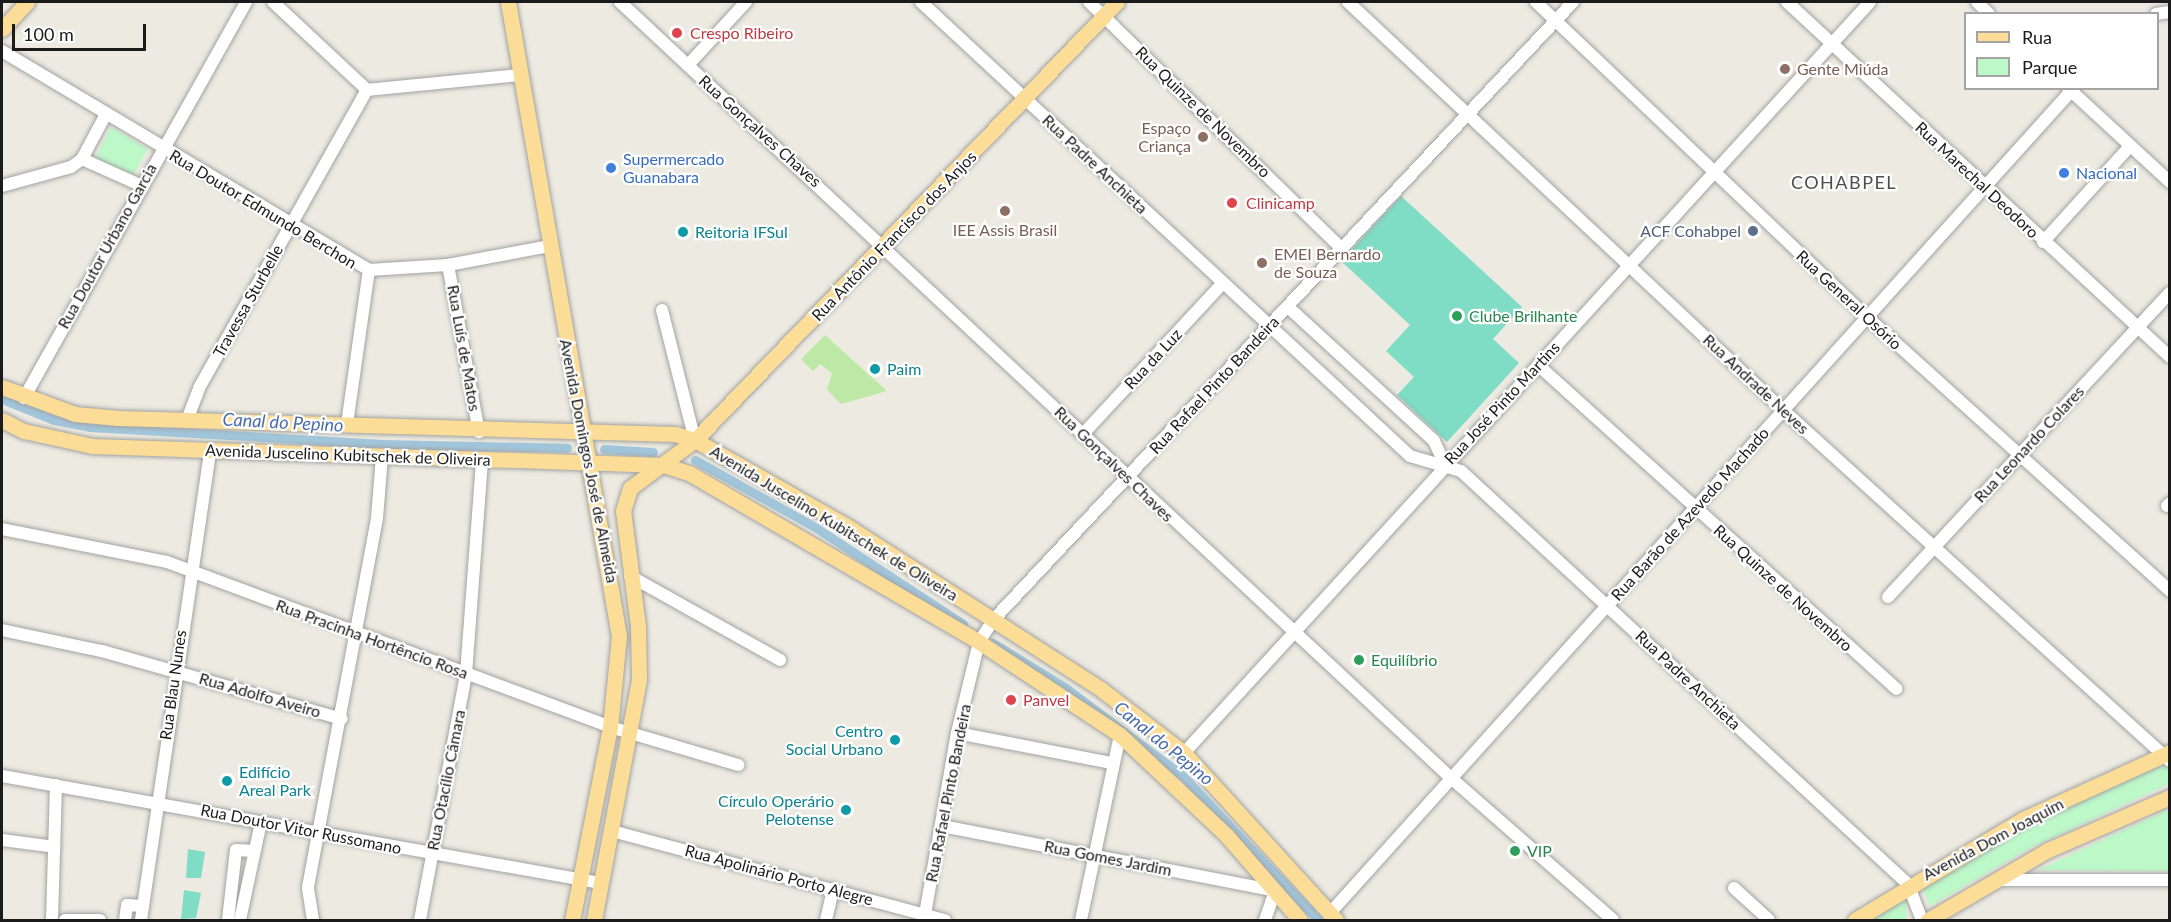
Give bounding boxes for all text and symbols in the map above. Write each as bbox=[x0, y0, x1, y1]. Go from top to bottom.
scale bar bbox=[15, 12, 148, 50]
legend bbox=[1964, 12, 2159, 90]
text: 100 m bbox=[23, 23, 74, 45]
place label: Crespo Ribeiro bbox=[690, 23, 793, 43]
marker: Crespo Ribeiro bbox=[668, 24, 686, 42]
text: Rua bbox=[2022, 26, 2052, 48]
street label: Rua Quinze de Novembro bbox=[1132, 43, 1274, 181]
text: Parque bbox=[2022, 56, 2077, 78]
place label: Gente Miúda bbox=[1797, 59, 1889, 79]
marker: Gente Miúda bbox=[1778, 62, 1792, 76]
street label: Rua Gonçalves Chaves bbox=[695, 71, 825, 191]
street label: Rua Padre Anchieta bbox=[1038, 110, 1152, 218]
place label: Espaço Criança bbox=[1138, 118, 1191, 156]
street label: Rua Marechal Deodoro bbox=[1911, 118, 2043, 242]
marker: Espaço Criança bbox=[1196, 130, 1210, 144]
street label: Rua Doutor Edmundo Berchon bbox=[166, 145, 360, 273]
street label: Rua Antônio Francisco dos Anjos bbox=[807, 147, 981, 325]
place label: Supermercado Guanabara bbox=[623, 149, 724, 187]
street label: Rua Doutor Urbano Garcia bbox=[53, 160, 161, 332]
marker: Supermercado Guanabara bbox=[604, 161, 618, 175]
place label: Nacional bbox=[2076, 163, 2137, 183]
marker: Nacional bbox=[2057, 166, 2071, 180]
district label: COHABPEL bbox=[1791, 171, 1897, 193]
place label: Clinicamp bbox=[1246, 193, 1315, 213]
marker: Clinicamp bbox=[1223, 194, 1241, 212]
marker: IEE Assis Brasil bbox=[998, 204, 1012, 218]
place label: IEE Assis Brasil bbox=[953, 220, 1057, 240]
place label: ACF Cohabpel bbox=[1640, 221, 1741, 241]
place label: Reitoria IFSul bbox=[695, 222, 788, 242]
marker: ACF Cohabpel bbox=[1746, 224, 1760, 238]
marker: Reitoria IFSul bbox=[676, 225, 690, 239]
street label: Travessa Sturbelle bbox=[209, 241, 287, 361]
place label: EMEI Bernardo de Souza bbox=[1274, 244, 1381, 282]
street label: Rua General Osório bbox=[1792, 246, 1906, 354]
marker: EMEI Bernardo de Souza bbox=[1255, 256, 1269, 270]
street label: Rua Luís de Matos bbox=[443, 283, 485, 413]
place label: Clube Brilhante bbox=[1469, 306, 1577, 326]
marker: Clube Brilhante bbox=[1450, 309, 1464, 323]
street label: Rua Rafael Pinto Bandeira bbox=[1145, 312, 1283, 458]
street label: Rua da Luz bbox=[1120, 325, 1186, 393]
street label: Rua Andrade Neves bbox=[1699, 330, 1813, 438]
street label: Avenida Domingos José de Almeida bbox=[556, 337, 622, 585]
street label: Rua José Pinto Martins bbox=[1440, 338, 1564, 468]
place label: Paim bbox=[887, 359, 921, 379]
marker: Paim bbox=[868, 362, 882, 376]
street label: Rua Leonardo Colares bbox=[1970, 382, 2088, 506]
street label: Rua Gonçalves Chaves bbox=[1051, 402, 1177, 526]
water label: Canal do Pepino bbox=[222, 408, 344, 436]
street label: Rua Barão de Azevedo Machado bbox=[1607, 423, 1773, 605]
street label: Avenida Juscelino Kubitschek de Oliveira bbox=[205, 440, 491, 470]
street label: Avenida Juscelino Kubitschek de Oliveira bbox=[706, 441, 962, 605]
street label: Rua Quinze de Novembro bbox=[1710, 521, 1856, 655]
street label: Rua Pracinha Hortêncio Rosa bbox=[273, 595, 471, 683]
street label: Rua Padre Anchieta bbox=[1631, 626, 1745, 734]
street label: Rua Blau Nunes bbox=[156, 629, 190, 741]
place label: Equilíbrio bbox=[1371, 650, 1437, 670]
marker: Equilíbrio bbox=[1352, 653, 1366, 667]
street label: Rua Adolfo Aveiro bbox=[196, 668, 324, 722]
place label: Panvel bbox=[1023, 690, 1069, 710]
marker: Panvel bbox=[1004, 693, 1018, 707]
water label: Canal do Pepino bbox=[1110, 696, 1218, 790]
street label: Rua Rafael Pinto Bandeira bbox=[921, 702, 975, 884]
street label: Rua Otacílio Câmara bbox=[423, 708, 469, 852]
place label: Centro Social Urbano bbox=[786, 721, 883, 759]
marker: Centro Social Urbano bbox=[888, 733, 902, 747]
place label: Edifício Areal Park bbox=[239, 762, 311, 800]
marker: Edifício Areal Park bbox=[220, 774, 234, 788]
place label: Círculo Operário Pelotense bbox=[718, 791, 834, 829]
street label: Avenida Dom Joaquim bbox=[1919, 794, 2067, 884]
street label: Rua Doutor Vitor Russomano bbox=[198, 800, 404, 858]
marker: Círculo Operário Pelotense bbox=[839, 803, 853, 817]
street label: Rua Gomes Jardim bbox=[1042, 836, 1174, 880]
street label: Rua Apolinário Porto Alegre bbox=[682, 840, 876, 910]
place label: VIP bbox=[1527, 841, 1552, 861]
marker: VIP bbox=[1508, 844, 1522, 858]

